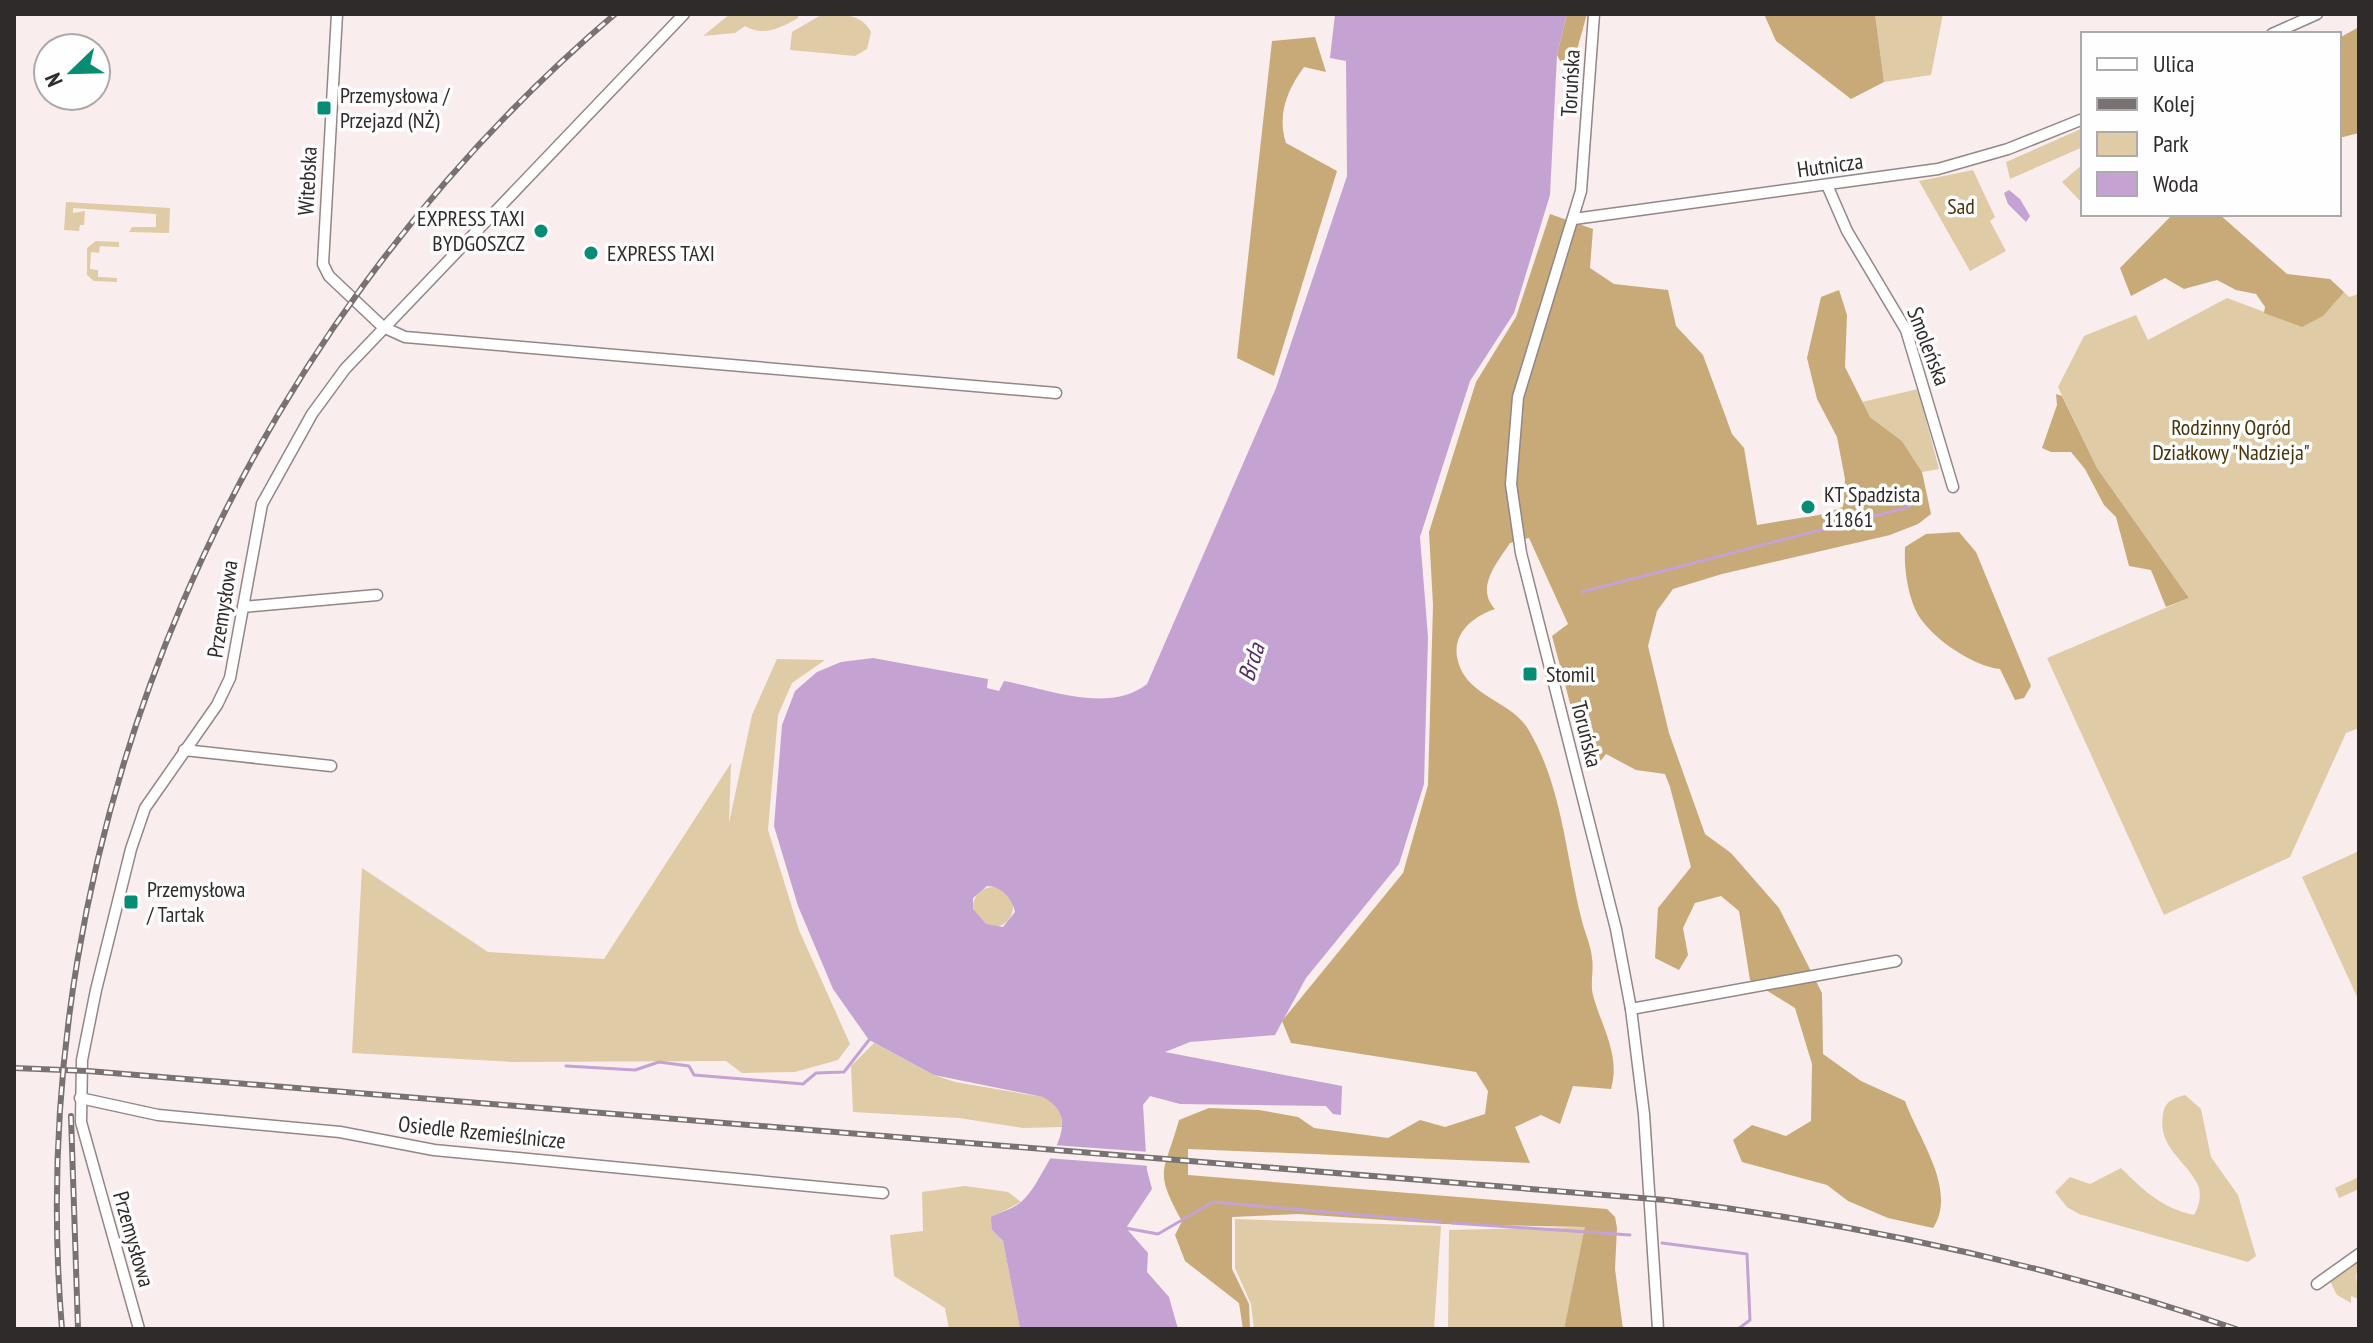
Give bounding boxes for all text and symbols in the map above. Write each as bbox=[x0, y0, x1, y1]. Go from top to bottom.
north arrow bbox=[32, 32, 112, 112]
legend bbox=[2081, 32, 2341, 216]
text: Ulica bbox=[2153, 48, 2194, 79]
street label: Toruńska bbox=[1554, 49, 1586, 117]
text: N bbox=[38, 69, 69, 91]
place label: Przemysłowa / Przejazd (NŻ) bbox=[340, 81, 451, 134]
text: Kolej bbox=[2153, 88, 2195, 119]
marker: Przemysłowa / Przejazd (NŻ) bbox=[315, 99, 333, 117]
text: Park bbox=[2153, 128, 2189, 159]
street label: Witebska bbox=[291, 146, 323, 216]
street label: Hutnicza bbox=[1795, 147, 1865, 183]
text: Woda bbox=[2153, 168, 2199, 199]
park label: Sad bbox=[1947, 192, 1975, 220]
place label: EXPRESS TAXI BYDGOSZCZ bbox=[417, 204, 525, 257]
marker: EXPRESS TAXI BYDGOSZCZ bbox=[532, 222, 550, 240]
place label: EXPRESS TAXI bbox=[607, 239, 715, 267]
marker: EXPRESS TAXI bbox=[582, 244, 600, 262]
street label: Smoleńska bbox=[1901, 303, 1957, 389]
park label: Rodzinny Ogród Działkowy "Nadzieja" bbox=[2152, 413, 2310, 466]
place label: KT Spadzista 11861 bbox=[1824, 480, 1920, 533]
marker: KT Spadzista 11861 bbox=[1799, 498, 1817, 516]
street label: Przemysłowa bbox=[200, 558, 244, 660]
water label: Brda bbox=[1230, 638, 1272, 685]
place label: Stomil bbox=[1546, 660, 1596, 688]
marker: Stomil bbox=[1521, 665, 1539, 683]
street label: Toruńska bbox=[1565, 698, 1609, 770]
place label: Przemysłowa / Tartak bbox=[146, 875, 245, 928]
marker: Przemysłowa / Tartak bbox=[122, 893, 140, 911]
street label: Osiedle Rzemieślnicze bbox=[397, 1109, 567, 1155]
street label: Przemysłowa bbox=[107, 1188, 161, 1290]

